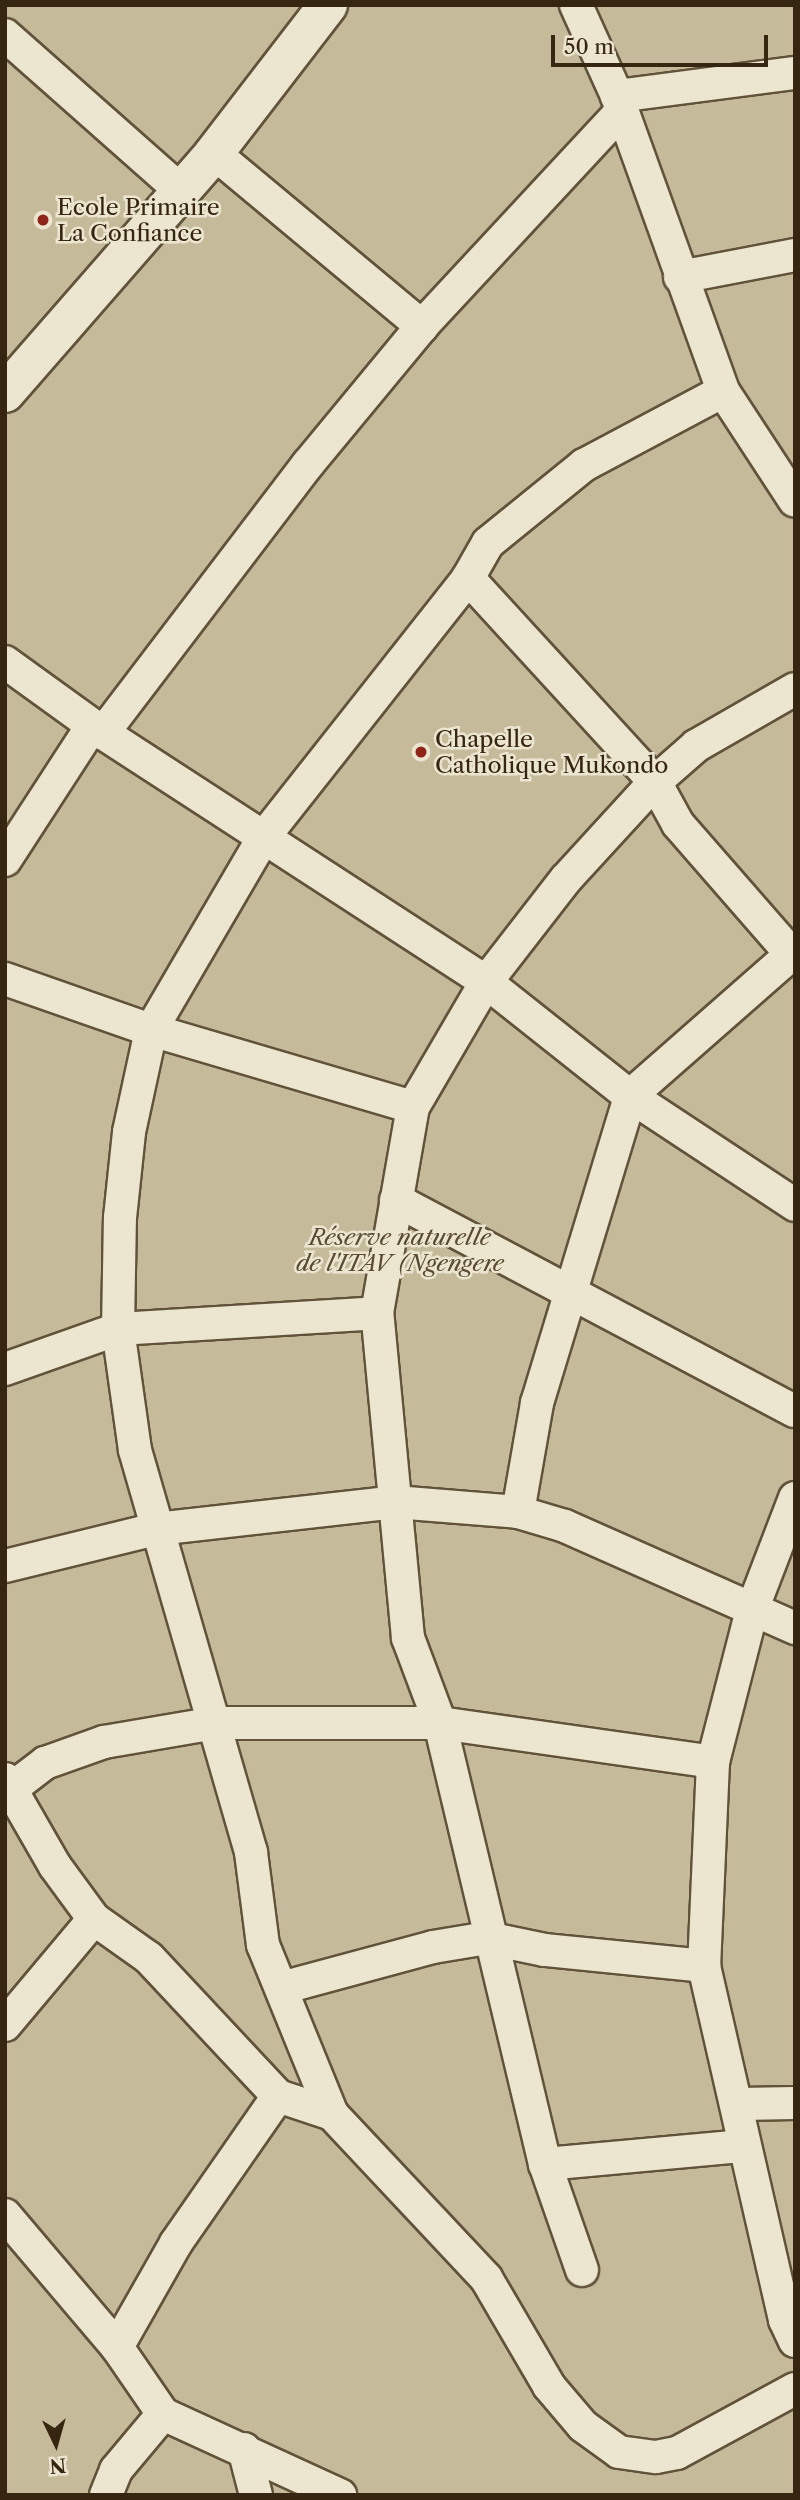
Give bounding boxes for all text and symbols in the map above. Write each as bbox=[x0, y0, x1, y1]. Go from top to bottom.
scale bar bbox=[555, 21, 772, 65]
text: 50 m bbox=[564, 34, 614, 59]
place label: Ecole Primaire La Confiance bbox=[57, 193, 220, 247]
marker: Ecole Primaire La Confiance bbox=[35, 212, 51, 228]
place label: Chapelle Catholique Mukondo bbox=[435, 725, 668, 779]
marker: Chapelle Catholique Mukondo bbox=[413, 744, 429, 760]
park label: Réserve naturelle de l'ITAV (Ngengere bbox=[296, 1223, 504, 1277]
north arrow bbox=[21, 2409, 91, 2479]
text: N bbox=[49, 2453, 67, 2478]

